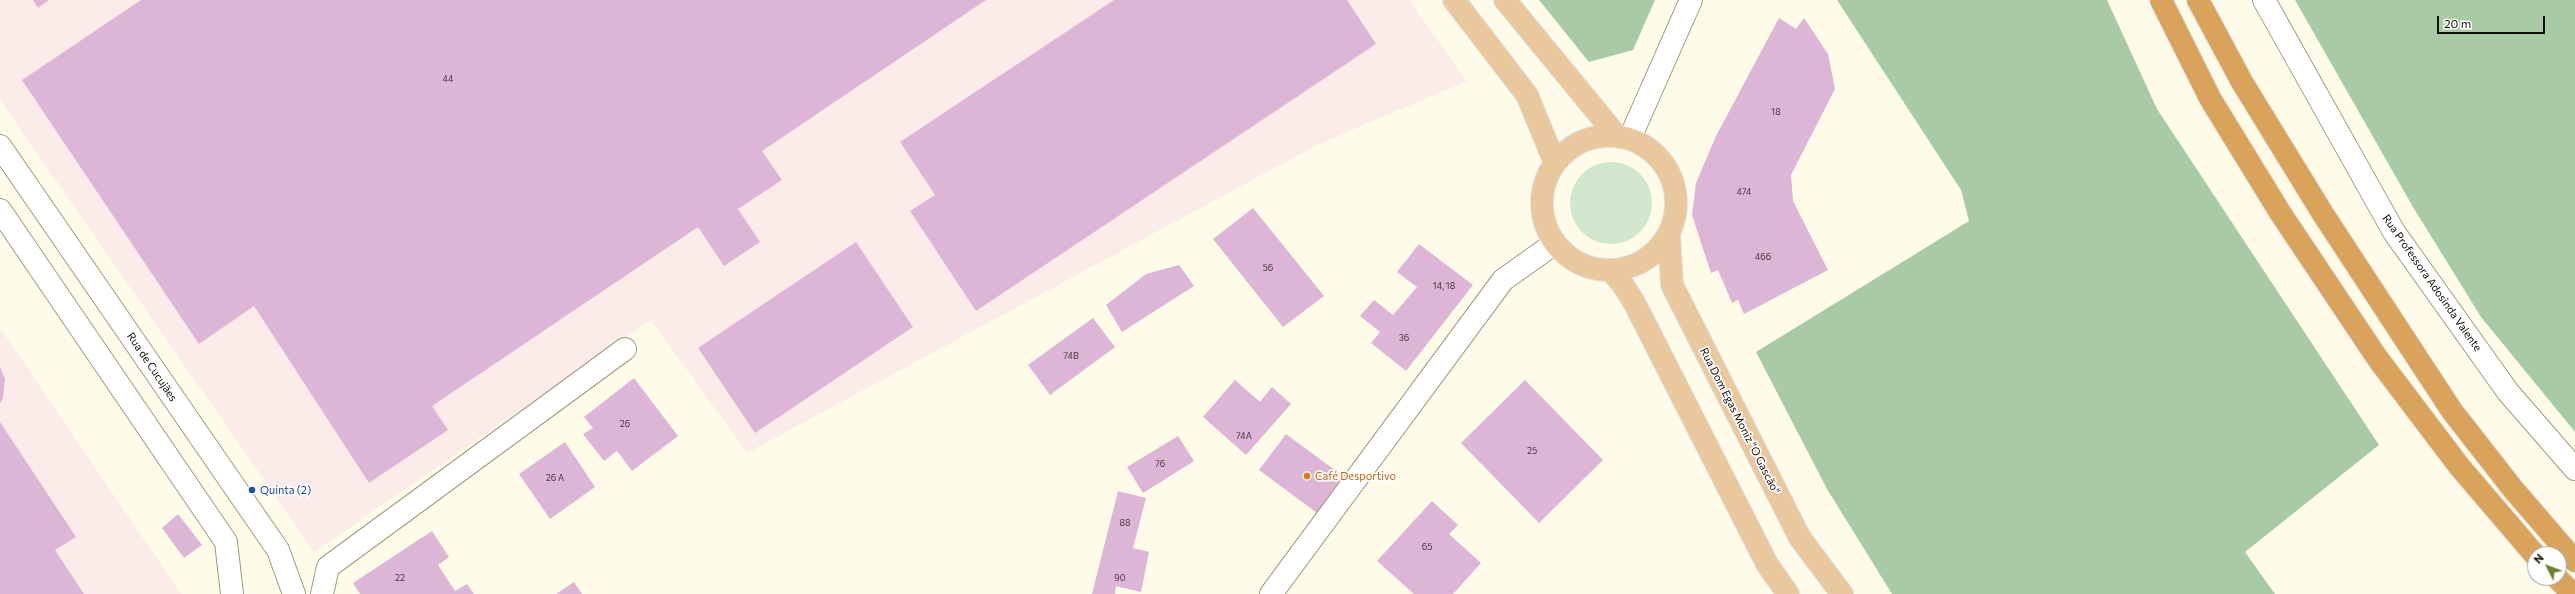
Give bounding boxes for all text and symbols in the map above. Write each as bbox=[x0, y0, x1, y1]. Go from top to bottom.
scale bar bbox=[2439, 8, 2547, 34]
text: 20 m bbox=[2444, 16, 2471, 30]
house number: 44 bbox=[443, 74, 453, 84]
house number: 18 bbox=[1771, 107, 1781, 117]
house number: 474 bbox=[1737, 187, 1751, 197]
street label: Rua Professora Adosinda Valente bbox=[2380, 212, 2484, 354]
house number: 466 bbox=[1755, 252, 1771, 262]
house number: 56 bbox=[1263, 263, 1273, 273]
house number: 14, 18 bbox=[1433, 281, 1455, 291]
street label: Rua de Cucujães bbox=[124, 330, 180, 404]
house number: 36 bbox=[1399, 333, 1409, 343]
street label: Rua Dom Egas Moniz "O Gascão" bbox=[1697, 346, 1783, 496]
house number: 74B bbox=[1063, 351, 1079, 361]
house number: 26 bbox=[620, 419, 630, 429]
house number: 74A bbox=[1236, 431, 1252, 441]
house number: 25 bbox=[1527, 446, 1537, 456]
house number: 76 bbox=[1155, 459, 1165, 469]
place label: Café Desportivo bbox=[1315, 469, 1396, 483]
marker: Café Desportivo bbox=[1302, 471, 1312, 481]
house number: 26 A bbox=[546, 473, 564, 483]
place label: Quinta (2) bbox=[260, 483, 311, 497]
marker: Quinta (2) bbox=[247, 485, 257, 495]
house number: 88 bbox=[1120, 518, 1130, 528]
house number: 65 bbox=[1422, 542, 1432, 552]
north arrow bbox=[2527, 546, 2567, 586]
text: N bbox=[2531, 551, 2546, 566]
house number: 22 bbox=[395, 573, 405, 583]
house number: 90 bbox=[1114, 573, 1126, 583]

